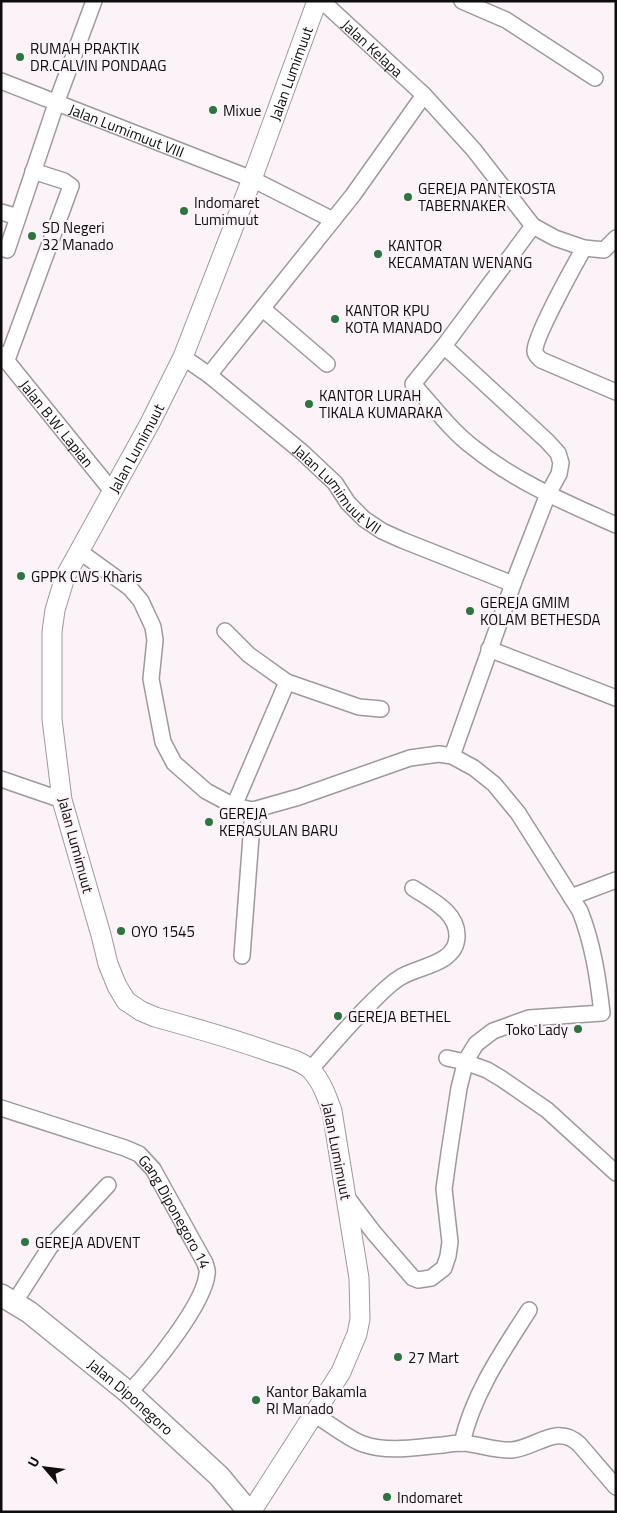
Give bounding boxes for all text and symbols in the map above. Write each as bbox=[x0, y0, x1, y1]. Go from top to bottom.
street label: Jalan Kelapa bbox=[337, 13, 409, 82]
street label: Jalan Lumimuut bbox=[263, 22, 319, 124]
place label: RUMAH PRAKTIK DR.CALVIN PONDAAG bbox=[30, 37, 167, 77]
marker: RUMAH PRAKTIK DR.CALVIN PONDAAG bbox=[14, 51, 26, 63]
street label: Jalan Lumimuut VIII bbox=[66, 97, 188, 163]
place label: Mixue bbox=[223, 99, 261, 122]
marker: Mixue bbox=[207, 104, 219, 116]
place label: GEREJA PANTEKOSTA TABERNAKER bbox=[418, 177, 556, 217]
place label: Indomaret Lumimuut bbox=[194, 191, 260, 231]
marker: GEREJA PANTEKOSTA TABERNAKER bbox=[402, 191, 414, 203]
marker: Indomaret Lumimuut bbox=[178, 205, 190, 217]
place label: SD Negeri 32 Manado bbox=[42, 216, 114, 256]
marker: SD Negeri 32 Manado bbox=[26, 230, 38, 242]
place label: KANTOR KECAMATAN WENANG bbox=[388, 234, 532, 274]
marker: KANTOR KECAMATAN WENANG bbox=[372, 248, 384, 260]
place label: KANTOR KPU KOTA MANADO bbox=[345, 299, 443, 339]
marker: KANTOR KPU KOTA MANADO bbox=[329, 313, 341, 325]
street label: Jalan B.W. Lapian bbox=[14, 374, 100, 472]
place label: KANTOR LURAH TIKALA KUMARAKA bbox=[319, 384, 443, 424]
marker: KANTOR LURAH TIKALA KUMARAKA bbox=[303, 398, 315, 410]
street label: Jalan Lumimuut bbox=[102, 399, 170, 497]
street label: Jalan Lumimuut VII bbox=[289, 438, 386, 539]
place label: GPPK CWS Kharis bbox=[31, 565, 142, 588]
marker: GPPK CWS Kharis bbox=[15, 570, 27, 582]
place label: GEREJA GMIM KOLAM BETHESDA bbox=[480, 591, 601, 631]
marker: GEREJA GMIM KOLAM BETHESDA bbox=[464, 605, 476, 617]
street label: Jalan Lumimuut bbox=[52, 794, 100, 896]
place label: GEREJA KERASULAN BARU bbox=[219, 802, 338, 842]
marker: GEREJA KERASULAN BARU bbox=[203, 816, 215, 828]
place label: OYO 1545 bbox=[131, 920, 195, 943]
marker: OYO 1545 bbox=[115, 925, 127, 937]
place label: GEREJA BETHEL bbox=[348, 1005, 451, 1028]
marker: GEREJA BETHEL bbox=[332, 1010, 344, 1022]
place label: Toko Lady bbox=[505, 1018, 568, 1041]
marker: Toko Lady bbox=[572, 1023, 584, 1035]
street label: Jalan Lumimuut bbox=[316, 1100, 358, 1202]
street label: Gang Diponegoro 14 bbox=[133, 1149, 217, 1271]
place label: GEREJA ADVENT bbox=[35, 1231, 140, 1254]
marker: GEREJA ADVENT bbox=[19, 1236, 31, 1248]
place label: 27 Mart bbox=[408, 1346, 459, 1369]
marker: 27 Mart bbox=[392, 1351, 404, 1363]
street label: Jalan Diponegoro bbox=[83, 1353, 179, 1440]
place label: Kantor Bakamla RI Manado bbox=[266, 1380, 367, 1420]
marker: Kantor Bakamla RI Manado bbox=[250, 1394, 262, 1406]
north arrow bbox=[20, 1443, 70, 1493]
text: U bbox=[22, 1453, 45, 1471]
place label: Indomaret bbox=[397, 1486, 463, 1509]
marker: Indomaret bbox=[381, 1491, 393, 1503]

